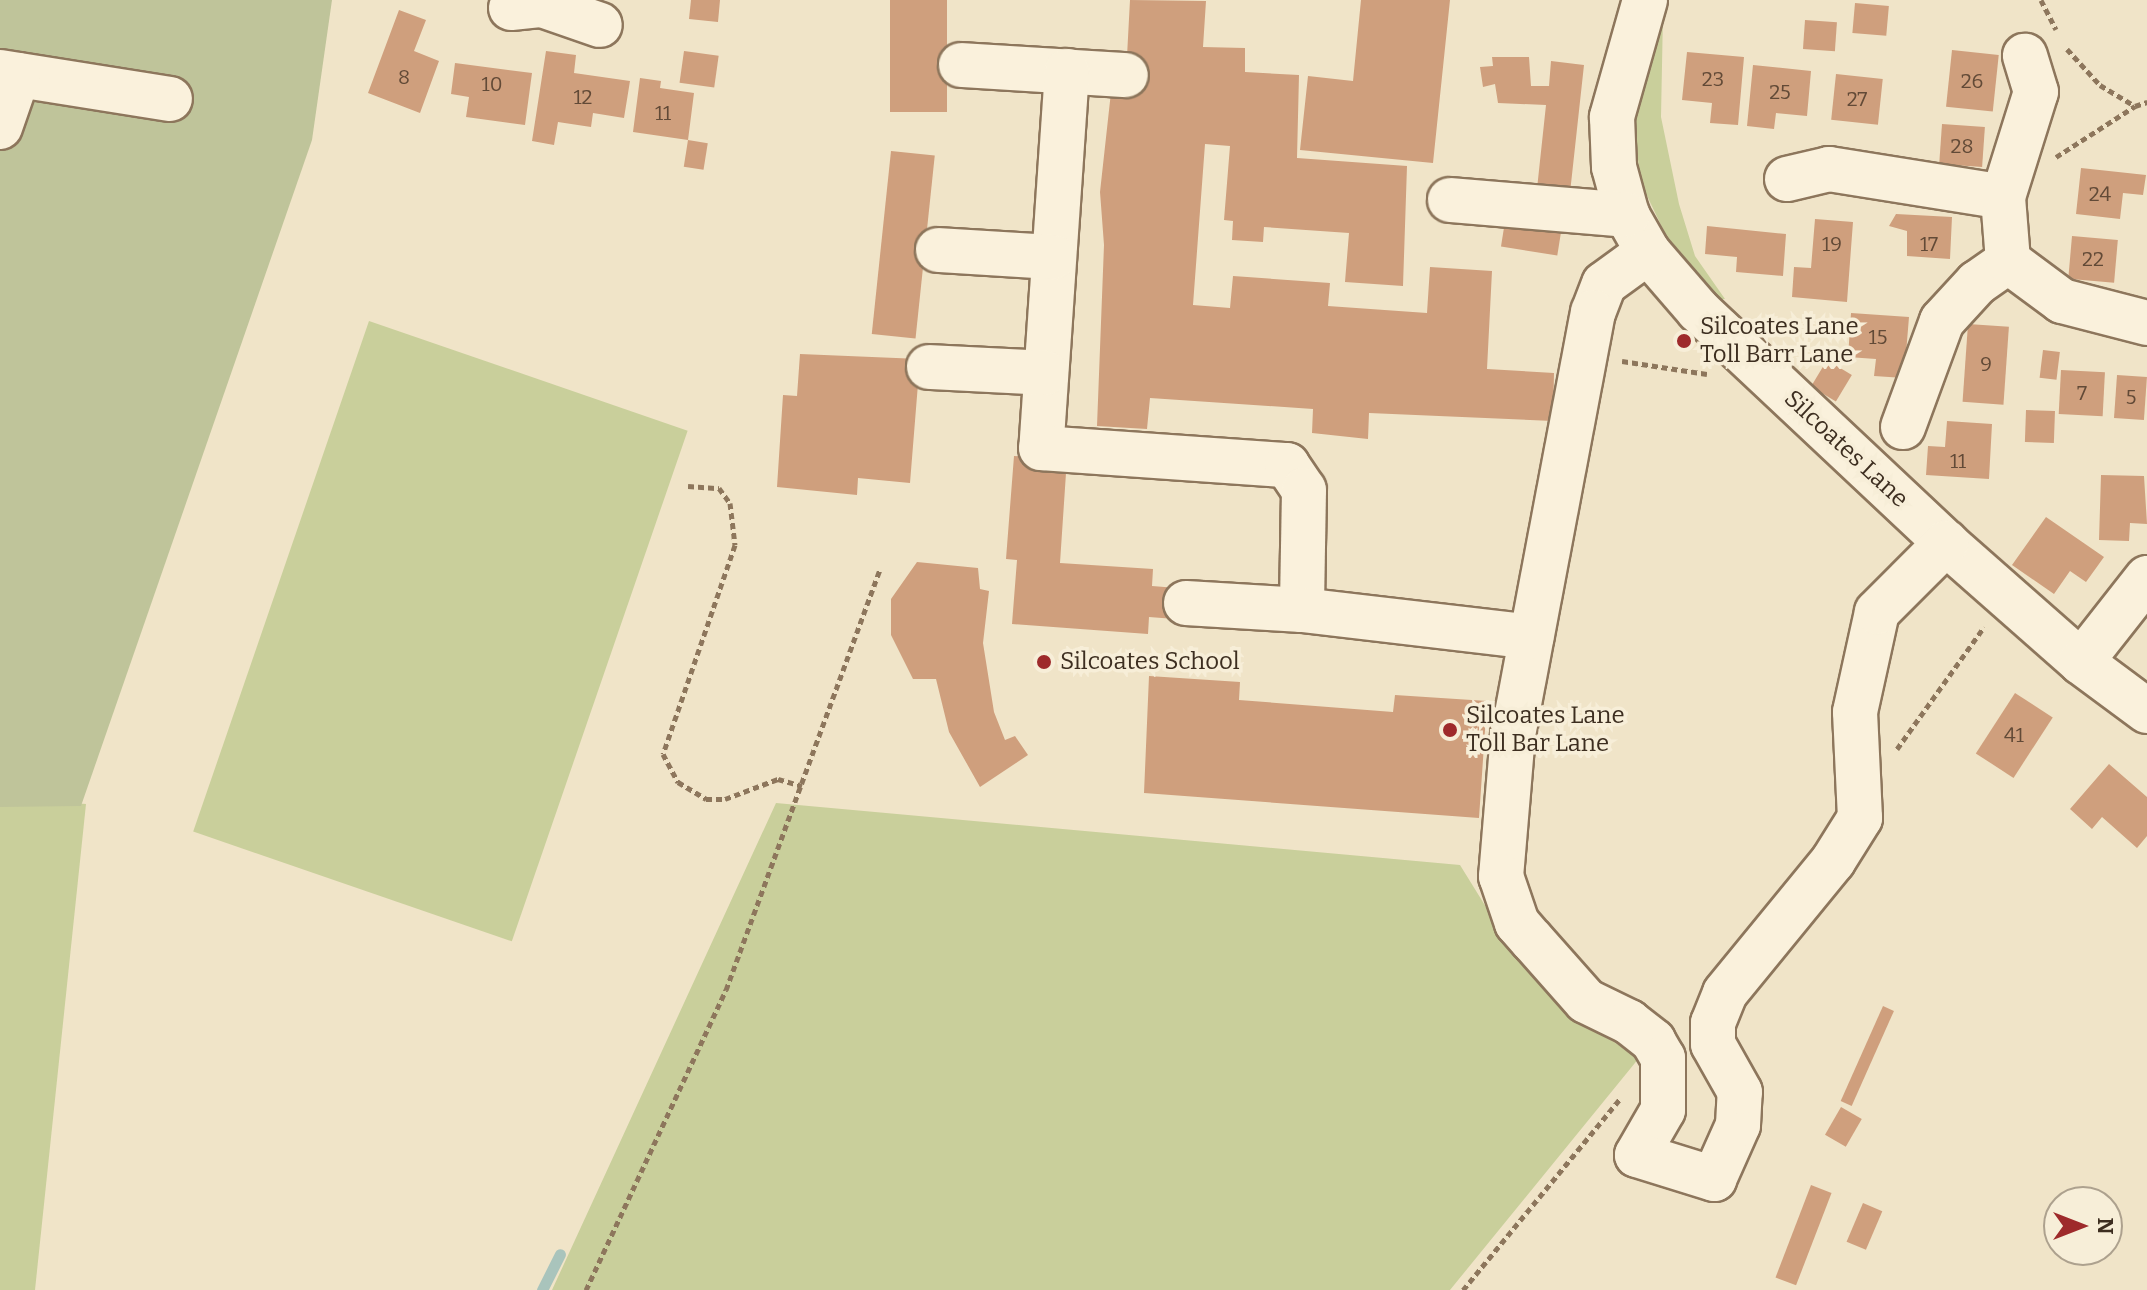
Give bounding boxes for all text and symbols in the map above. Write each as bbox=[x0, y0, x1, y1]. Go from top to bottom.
house number: 8 bbox=[398, 65, 410, 89]
house number: 23 bbox=[1702, 67, 1724, 91]
house number: 26 bbox=[1961, 69, 1983, 93]
house number: 10 bbox=[482, 72, 502, 96]
house number: 25 bbox=[1769, 80, 1791, 104]
house number: 12 bbox=[574, 85, 592, 109]
house number: 27 bbox=[1847, 87, 1867, 111]
house number: 11 bbox=[655, 101, 671, 125]
house number: 28 bbox=[1951, 134, 1973, 158]
house number: 24 bbox=[2089, 182, 2111, 206]
house number: 19 bbox=[1822, 232, 1842, 256]
house number: 17 bbox=[1920, 232, 1938, 256]
house number: 22 bbox=[2082, 247, 2104, 271]
place label: Silcoates Lane Toll Barr Lane bbox=[1700, 313, 1859, 369]
house number: 15 bbox=[1869, 325, 1887, 349]
marker: Silcoates Lane Toll Barr Lane bbox=[1675, 332, 1693, 350]
house number: 9 bbox=[1980, 352, 1992, 376]
house number: 7 bbox=[2077, 381, 2087, 405]
street label: Silcoates Lane bbox=[1778, 384, 1914, 514]
house number: 5 bbox=[2126, 385, 2136, 409]
house number: 11 bbox=[1950, 449, 1966, 473]
place label: Silcoates School bbox=[1060, 648, 1240, 676]
marker: Silcoates School bbox=[1035, 653, 1053, 671]
place label: Silcoates Lane Toll Bar Lane bbox=[1466, 702, 1625, 758]
marker: Silcoates Lane Toll Bar Lane bbox=[1441, 721, 1459, 739]
house number: 41 bbox=[2004, 723, 2024, 747]
north arrow bbox=[2043, 1186, 2123, 1266]
text: N bbox=[2092, 1218, 2119, 1234]

